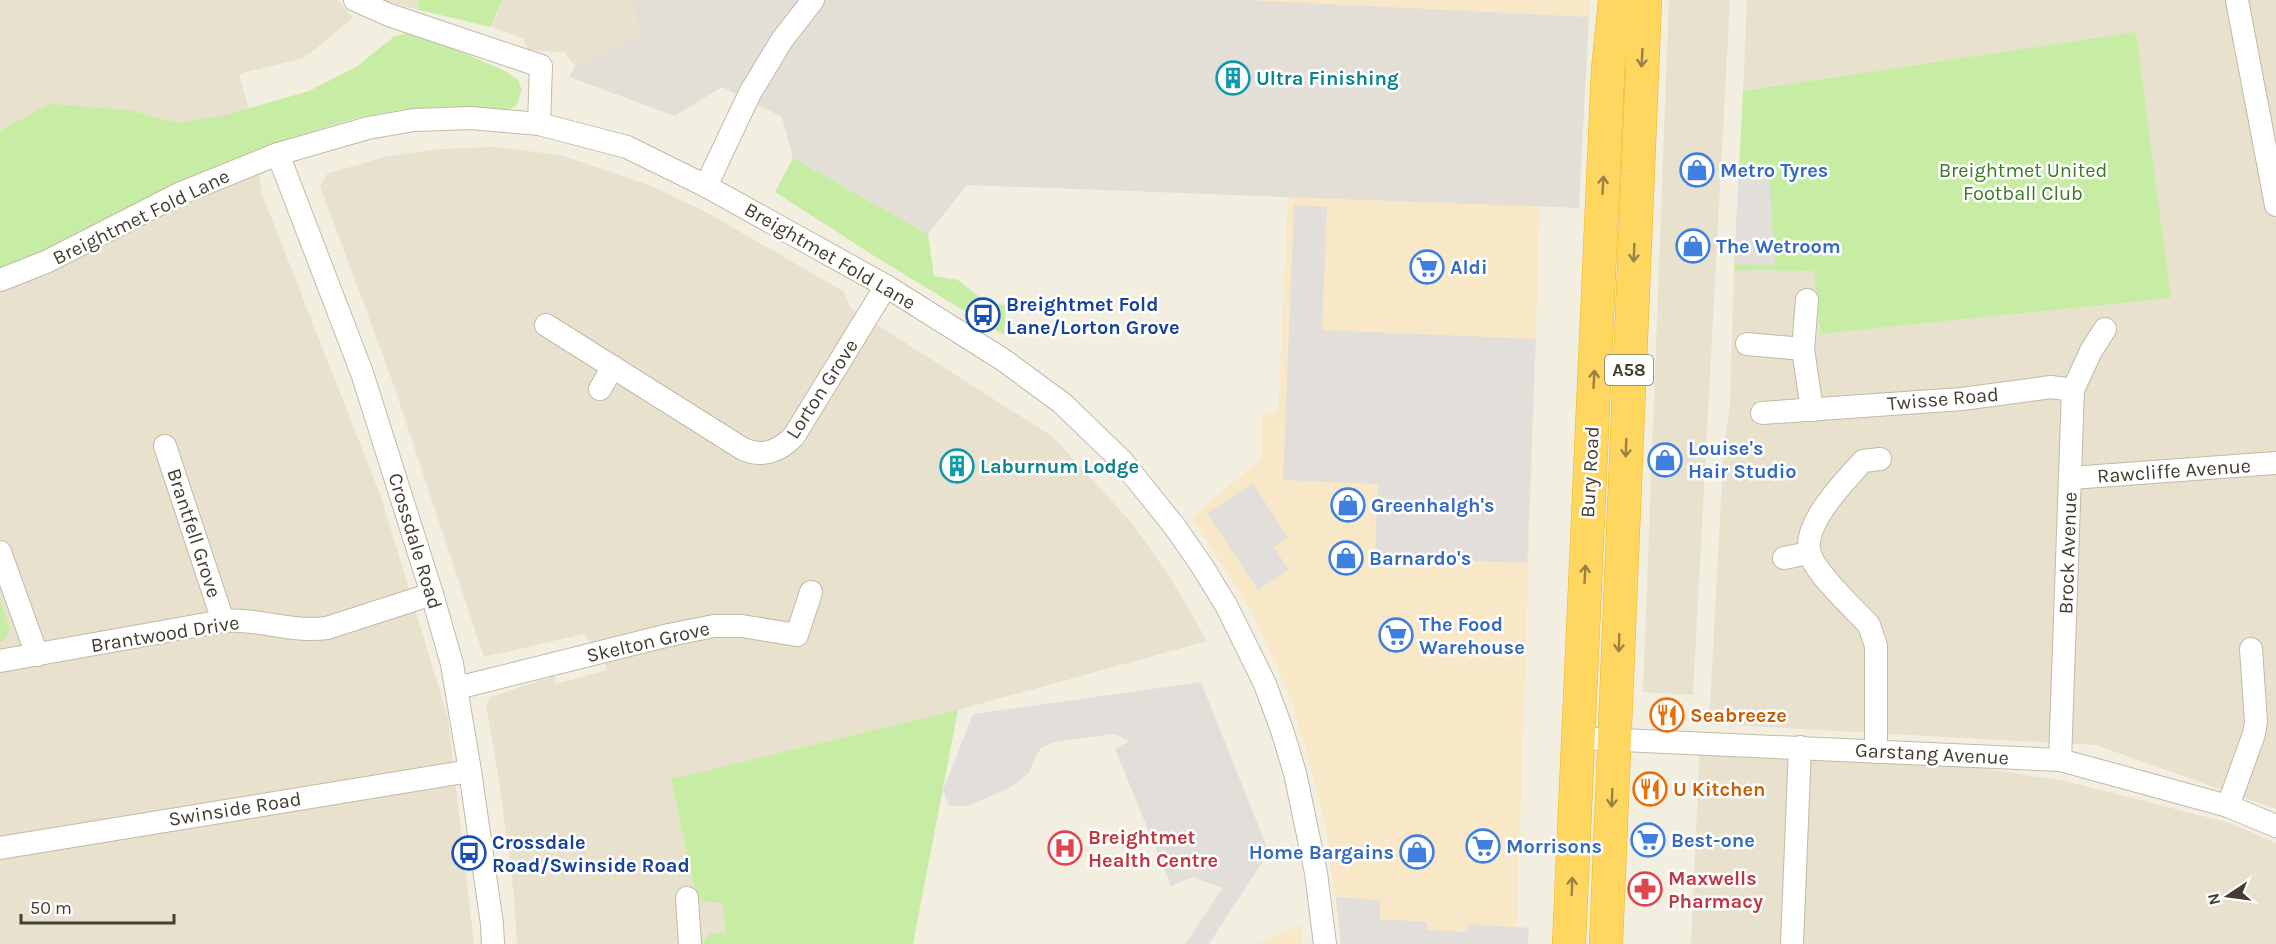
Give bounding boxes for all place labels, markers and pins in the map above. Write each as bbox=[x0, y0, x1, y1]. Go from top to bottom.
building icon: Ultra Finishing bbox=[1215, 60, 1251, 96]
place label: Ultra Finishing bbox=[1256, 67, 1399, 90]
shop icon: Metro Tyres bbox=[1679, 152, 1715, 188]
place label: Metro Tyres bbox=[1720, 159, 1828, 182]
shop icon: The Wetroom bbox=[1675, 228, 1711, 264]
place label: The Wetroom bbox=[1716, 235, 1841, 258]
supermarket icon: Aldi bbox=[1409, 249, 1445, 285]
place label: Aldi bbox=[1450, 256, 1487, 279]
place label: Breightmet Fold Lane/Lorton Grove bbox=[1006, 293, 1180, 339]
bus stop icon: Breightmet Fold Lane/Lorton Grove bbox=[965, 297, 1001, 333]
place label: Louise's Hair Studio bbox=[1688, 437, 1797, 483]
shop icon: Louise's Hair Studio bbox=[1647, 442, 1683, 478]
building icon: Laburnum Lodge bbox=[939, 448, 975, 484]
place label: Laburnum Lodge bbox=[980, 455, 1139, 478]
shop icon: Greenhalgh's bbox=[1330, 487, 1366, 523]
place label: Greenhalgh's bbox=[1371, 494, 1495, 517]
shop icon: Barnardo's bbox=[1328, 540, 1364, 576]
place label: Barnardo's bbox=[1369, 547, 1471, 570]
place label: The Food Warehouse bbox=[1419, 613, 1525, 659]
supermarket icon: The Food Warehouse bbox=[1378, 617, 1414, 653]
restaurant icon: Seabreeze bbox=[1649, 697, 1685, 733]
place label: Seabreeze bbox=[1690, 704, 1787, 727]
restaurant icon: U Kitchen bbox=[1632, 771, 1668, 807]
place label: U Kitchen bbox=[1673, 778, 1766, 801]
supermarket icon: Best-one bbox=[1630, 822, 1666, 858]
place label: Breightmet Health Centre bbox=[1088, 826, 1218, 872]
supermarket icon: Morrisons bbox=[1465, 828, 1501, 864]
place label: Best-one bbox=[1671, 829, 1755, 852]
hospital icon: Breightmet Health Centre bbox=[1047, 830, 1083, 866]
place label: Crossdale Road/Swinside Road bbox=[492, 831, 690, 877]
shop icon: Home Bargains bbox=[1399, 834, 1435, 870]
bus stop icon: Crossdale Road/Swinside Road bbox=[451, 835, 487, 871]
place label: Morrisons bbox=[1506, 835, 1602, 858]
place label: Home Bargains bbox=[1249, 841, 1394, 864]
place label: Maxwells Pharmacy bbox=[1668, 867, 1763, 913]
pharmacy icon: Maxwells Pharmacy bbox=[1627, 871, 1663, 907]

